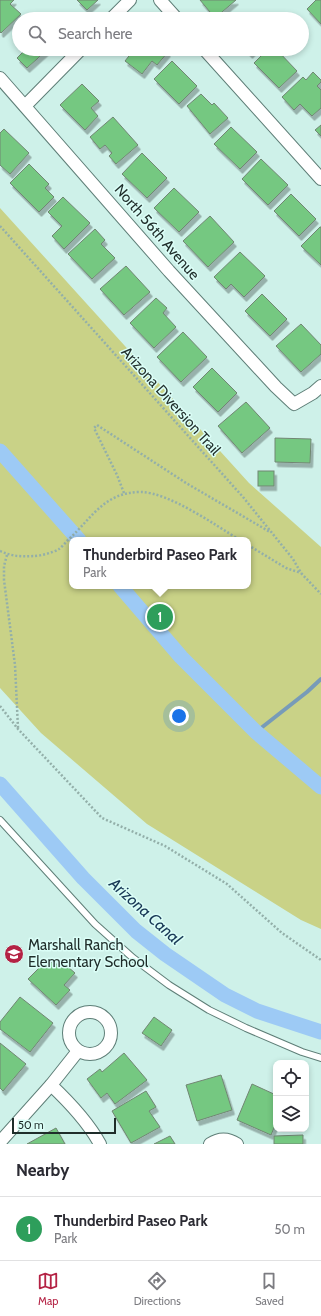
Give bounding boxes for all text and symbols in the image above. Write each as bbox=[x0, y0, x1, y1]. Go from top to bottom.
search box bbox=[12, 12, 309, 56]
icon: search bbox=[26, 23, 48, 45]
text: Search here bbox=[58, 25, 133, 43]
street label: North 56th Avenue bbox=[111, 181, 204, 284]
street label: Arizona Diversion Trail bbox=[118, 343, 225, 459]
popup bbox=[69, 537, 251, 589]
text: Thunderbird Paseo Park bbox=[83, 546, 237, 564]
text: Park bbox=[83, 564, 107, 580]
pin: 1 bbox=[147, 602, 173, 632]
your location bbox=[169, 706, 189, 726]
water label: Arizona Canal bbox=[105, 873, 186, 949]
place label: Marshall Ranch Elementary School bbox=[28, 936, 149, 971]
school or university icon: Marshall Ranch Elementary School bbox=[3, 943, 25, 965]
map controls bbox=[273, 1060, 309, 1132]
button: locate bbox=[273, 1060, 309, 1096]
button: layers bbox=[273, 1096, 309, 1132]
scale bar bbox=[12, 1116, 116, 1135]
text: 50 m bbox=[18, 1118, 44, 1132]
text: Nearby bbox=[16, 1160, 69, 1180]
text: Thunderbird Paseo Park bbox=[54, 1212, 208, 1230]
text: 1 bbox=[27, 1221, 31, 1237]
text: 50 m bbox=[275, 1221, 305, 1237]
text: Park bbox=[54, 1230, 77, 1246]
tab: Map bbox=[37, 1270, 59, 1308]
tab: Directions bbox=[134, 1270, 181, 1308]
tab: Saved bbox=[255, 1270, 284, 1308]

